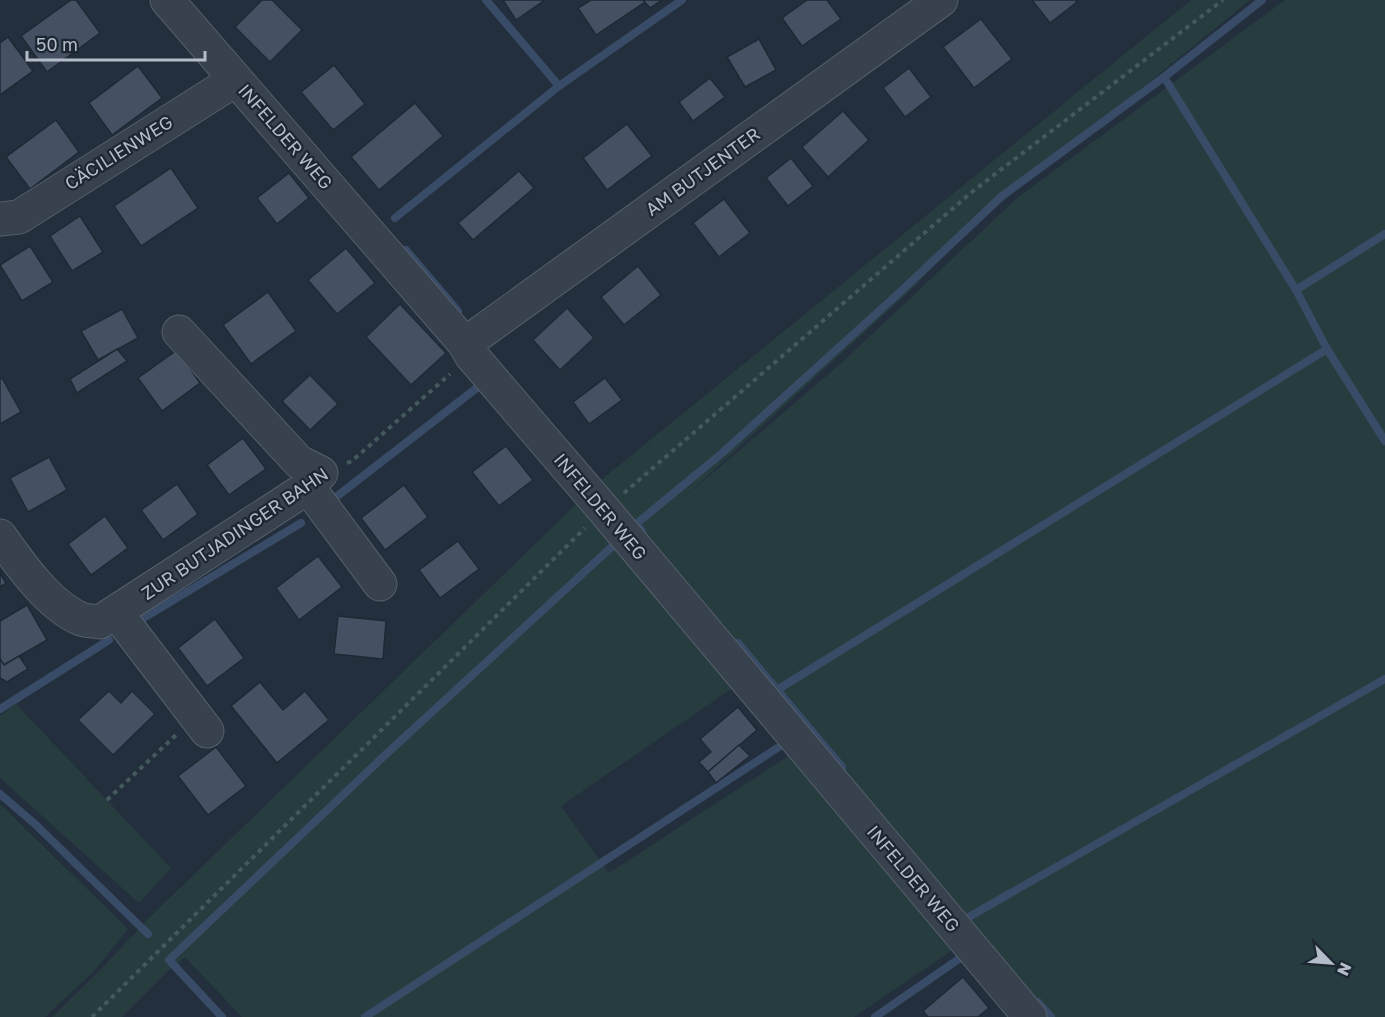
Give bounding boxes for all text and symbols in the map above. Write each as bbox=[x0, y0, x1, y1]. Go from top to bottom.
scale bar bbox=[27, 24, 206, 62]
text: 50 m bbox=[36, 33, 78, 55]
street label: INFELDER WEG bbox=[234, 79, 338, 194]
street label: CÄCILIENWEG bbox=[61, 110, 176, 194]
street label: AM BUTJENTER bbox=[641, 122, 764, 220]
street label: INFELDER WEG bbox=[550, 449, 652, 564]
street label: ZUR BUTJADINGER BAHN bbox=[137, 462, 332, 604]
street label: INFELDER WEG bbox=[863, 821, 965, 936]
north arrow bbox=[1301, 933, 1361, 993]
text: N bbox=[1333, 960, 1356, 979]

